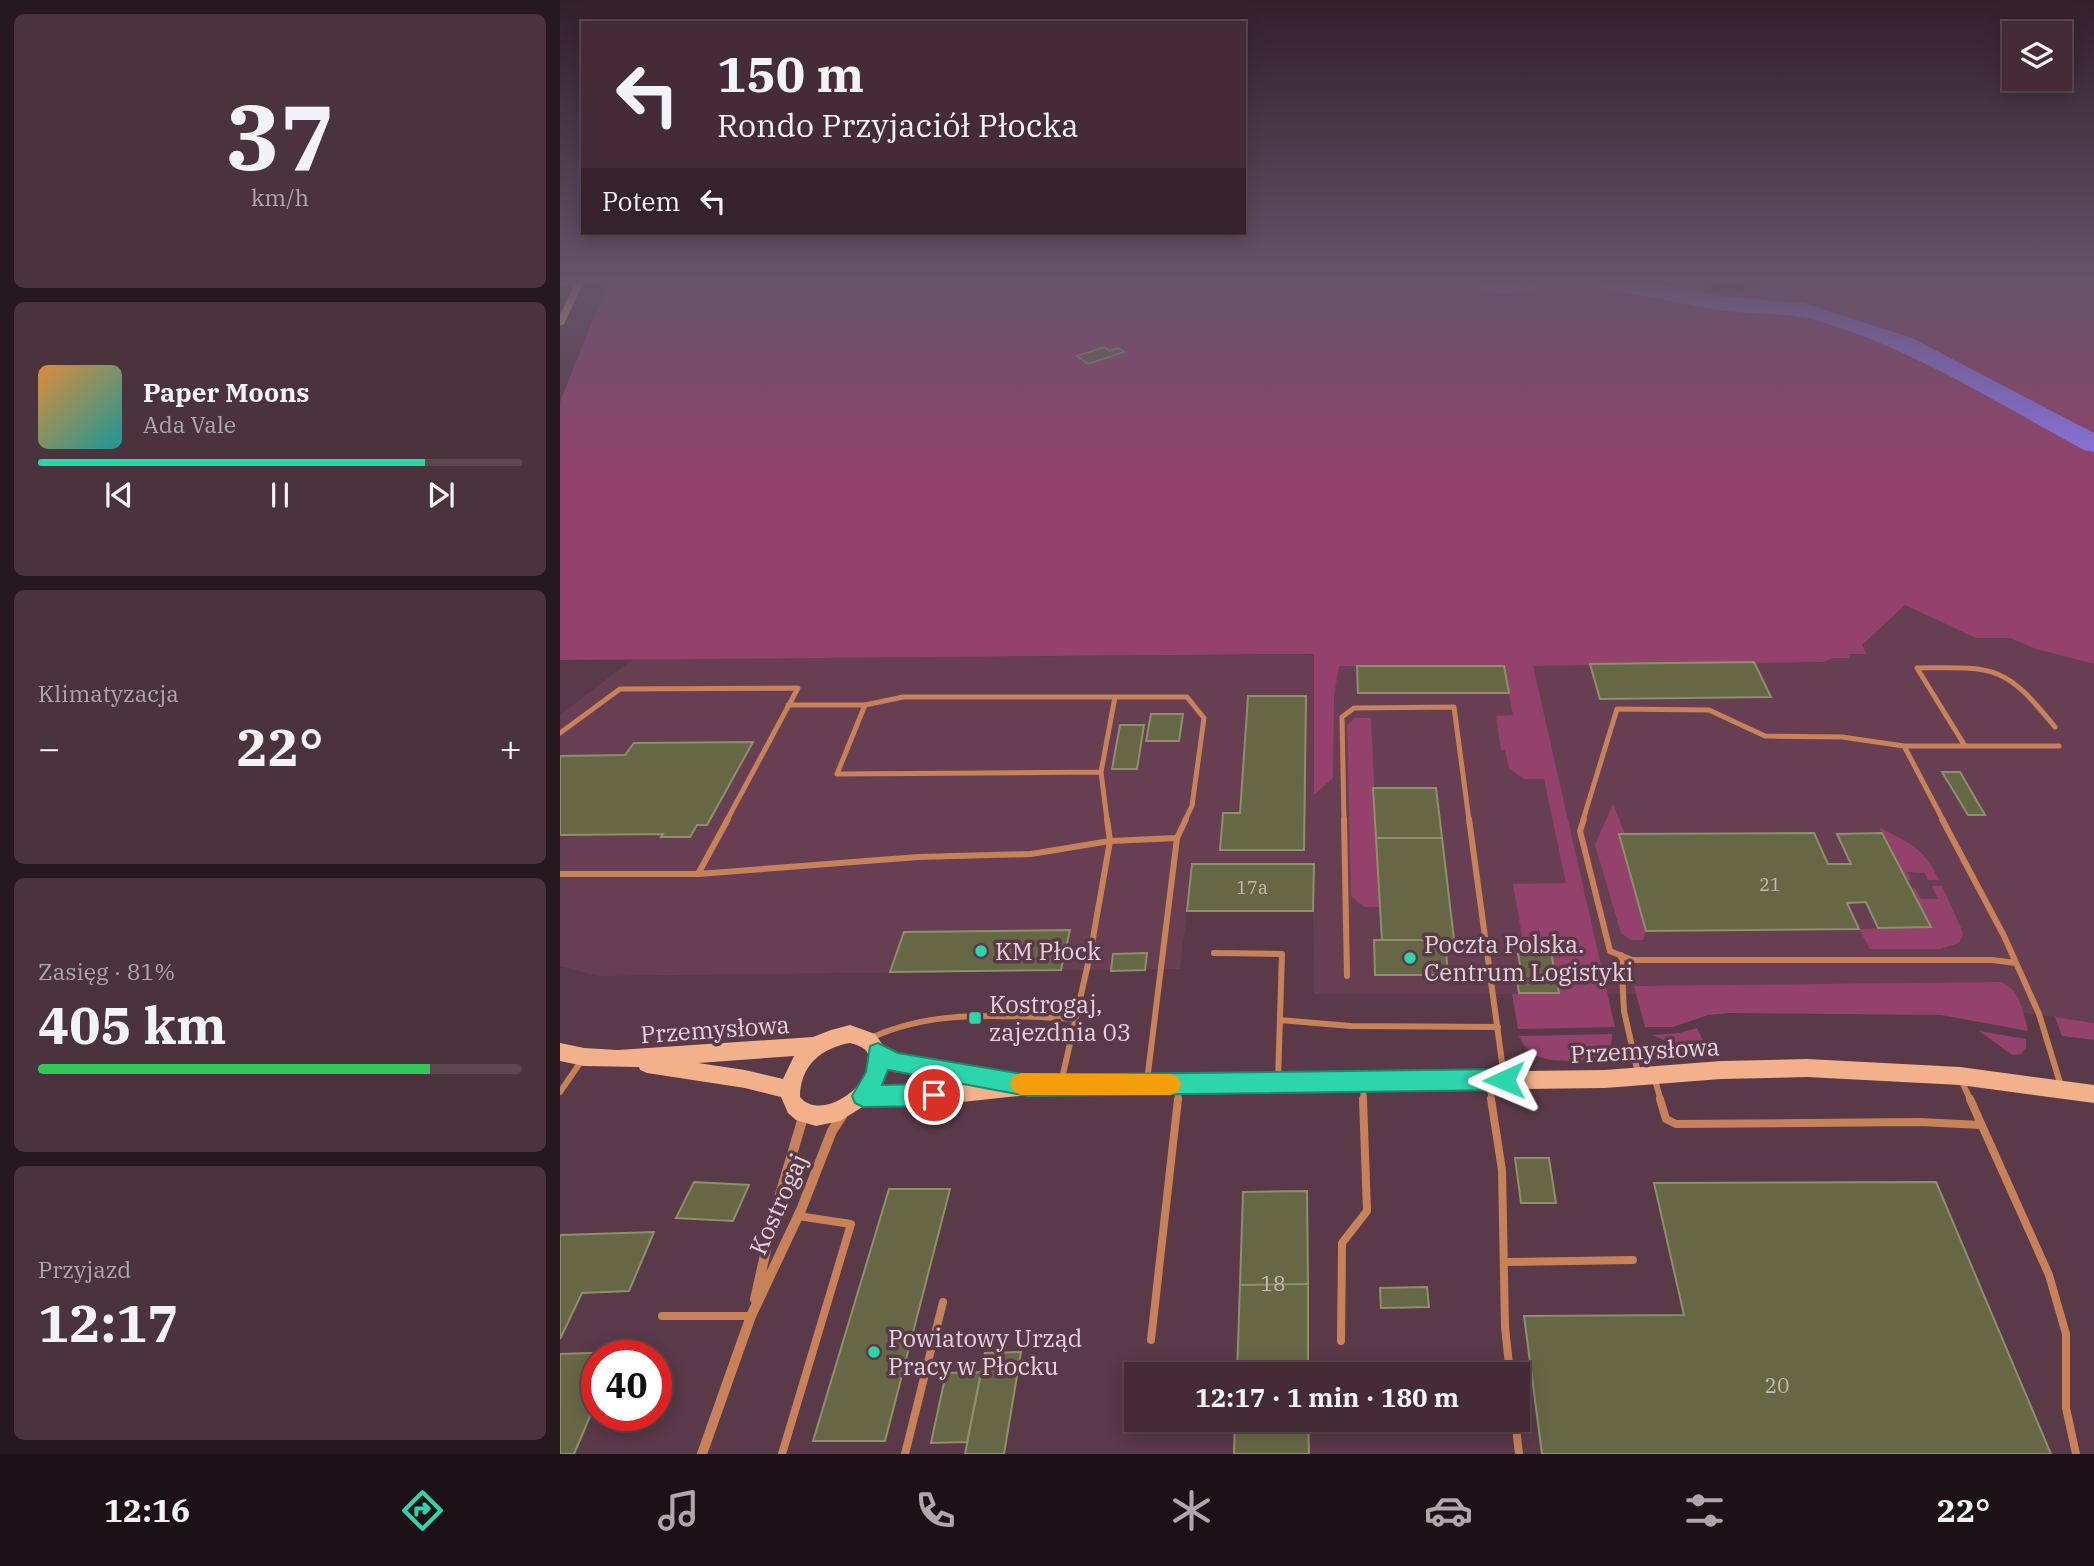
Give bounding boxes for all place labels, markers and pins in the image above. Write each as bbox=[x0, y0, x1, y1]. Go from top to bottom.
place label: Poczta Polska. Centrum Logistyki bbox=[1424, 928, 1633, 988]
place label: KM Płock bbox=[995, 935, 1101, 967]
marker: KM Płock bbox=[973, 943, 989, 959]
marker: Poczta Polska. Centrum Logistyki bbox=[1402, 950, 1418, 966]
place label: Kostrogaj, zajezdnia 03 bbox=[989, 988, 1131, 1048]
marker: Kostrogaj, zajezdnia 03 bbox=[967, 1010, 983, 1026]
pin bbox=[904, 1065, 964, 1125]
place label: Powiatowy Urząd Pracy w Płocku bbox=[888, 1322, 1082, 1382]
marker: Powiatowy Urząd Pracy w Płocku bbox=[866, 1344, 882, 1360]

